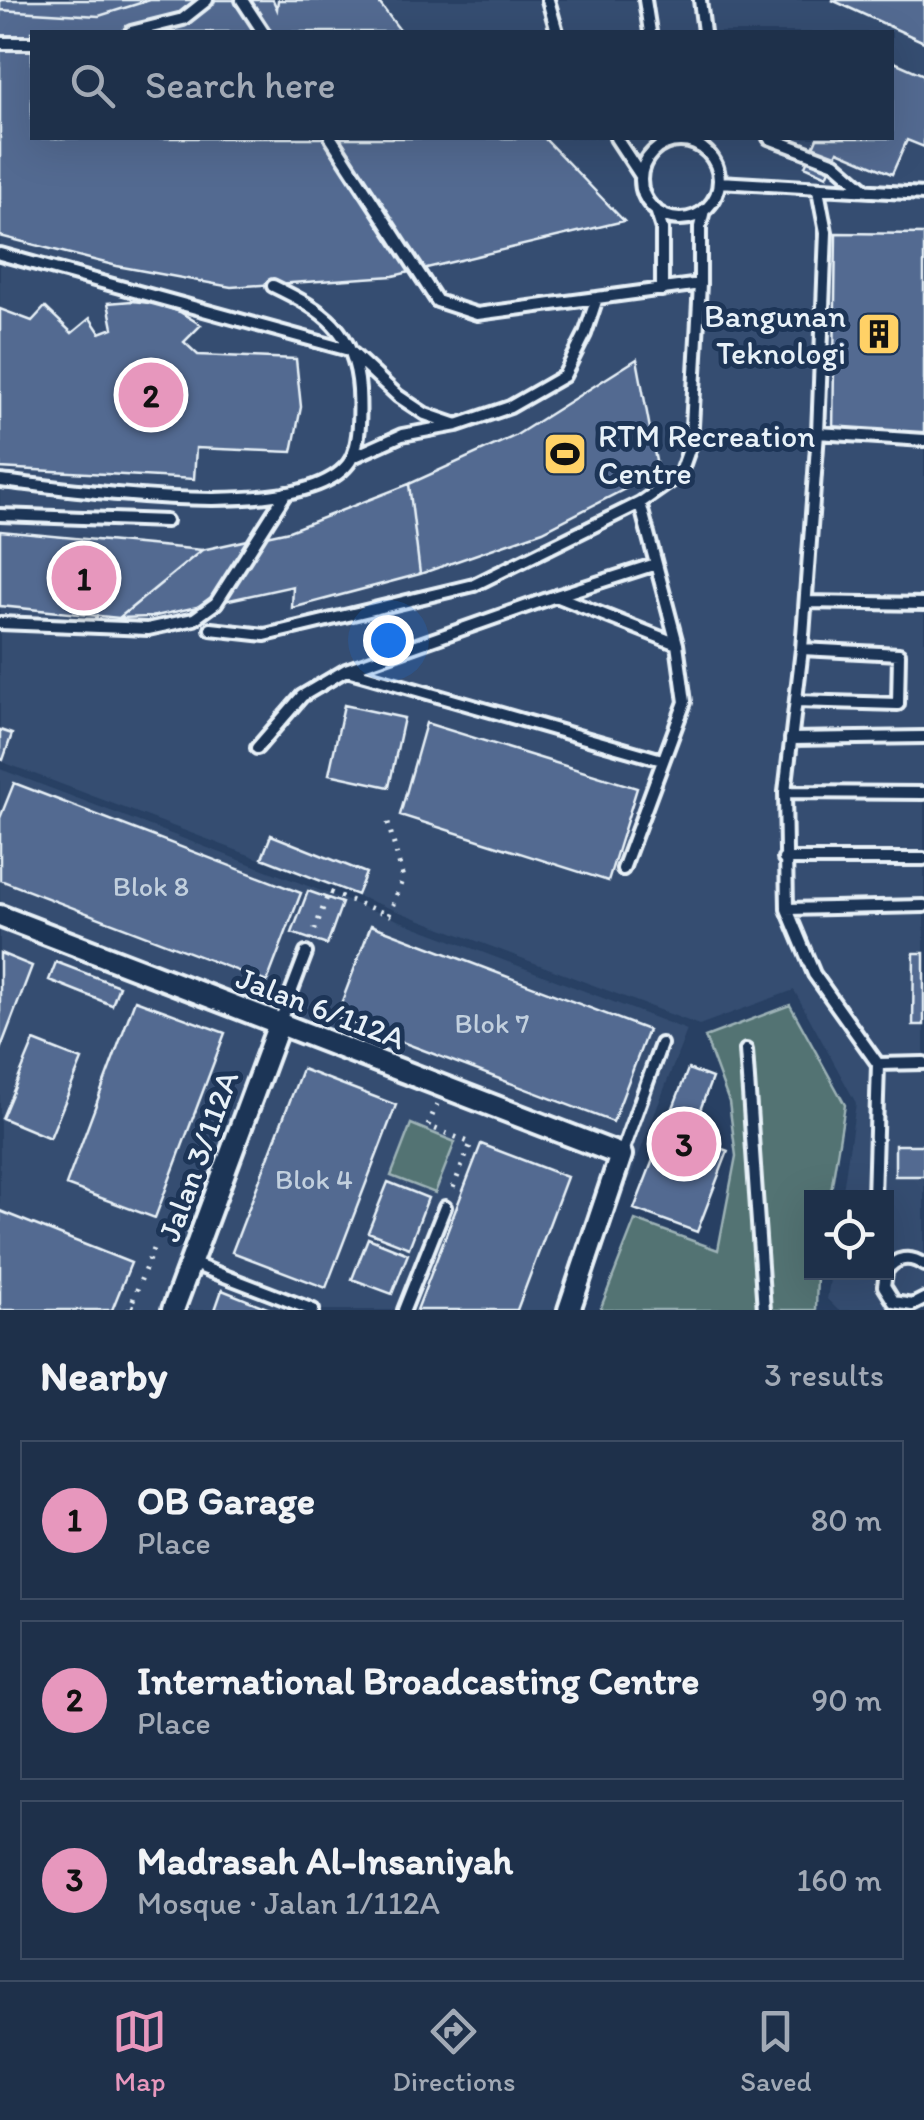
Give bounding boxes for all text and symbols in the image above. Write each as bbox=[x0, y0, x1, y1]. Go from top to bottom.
search box bbox=[30, 30, 894, 140]
icon: search bbox=[65, 58, 120, 113]
text: Search here bbox=[145, 62, 336, 108]
place label: Bangunan Teknologi bbox=[704, 297, 846, 372]
building icon: Bangunan Teknologi bbox=[856, 311, 902, 357]
pin: 2 bbox=[118, 358, 184, 432]
place label: RTM Recreation Centre bbox=[598, 417, 815, 492]
sports icon: RTM Recreation Centre bbox=[542, 431, 588, 477]
pin: 1 bbox=[52, 540, 116, 616]
your location bbox=[363, 615, 414, 666]
house number: Blok 8 bbox=[113, 869, 189, 903]
street label: Jalan 6/112A bbox=[231, 958, 411, 1058]
house number: Blok 7 bbox=[455, 1006, 530, 1040]
street label: Jalan 3/112A bbox=[150, 1066, 246, 1246]
pin: 3 bbox=[652, 1106, 716, 1182]
house number: Blok 4 bbox=[275, 1162, 353, 1196]
map controls bbox=[804, 1190, 894, 1280]
button: locate bbox=[804, 1190, 894, 1280]
text: Nearby bbox=[40, 1350, 167, 1401]
text: 3 results bbox=[764, 1356, 884, 1394]
text: OB Garage bbox=[137, 1478, 315, 1524]
text: 1 bbox=[67, 1501, 82, 1539]
text: 80 m bbox=[811, 1501, 882, 1539]
text: Place bbox=[137, 1524, 211, 1562]
text: International Broadcasting Centre bbox=[137, 1658, 699, 1704]
text: 2 bbox=[66, 1681, 83, 1719]
text: 90 m bbox=[811, 1681, 882, 1719]
text: Place bbox=[137, 1704, 211, 1742]
text: Madrasah Al-Insaniyah bbox=[137, 1838, 513, 1884]
text: 3 bbox=[66, 1861, 83, 1899]
text: 160 m bbox=[796, 1861, 882, 1899]
text: Mosque · Jalan 1/112A bbox=[137, 1884, 440, 1922]
tab: Map bbox=[112, 2004, 167, 2098]
tab: Directions bbox=[392, 2004, 515, 2098]
tab: Saved bbox=[740, 2004, 812, 2098]

